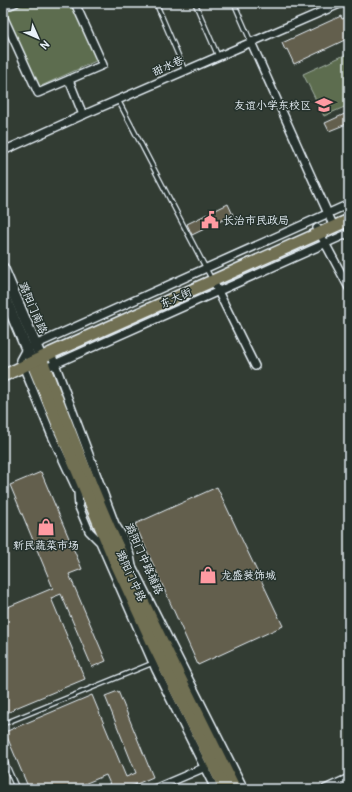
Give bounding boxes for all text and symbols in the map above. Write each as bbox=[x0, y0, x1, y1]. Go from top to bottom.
north arrow bbox=[18, 18, 58, 58]
text: N bbox=[37, 37, 52, 52]
street label: 甜水巷 bbox=[150, 53, 186, 79]
school or university icon: 友谊小学东校区 bbox=[314, 95, 334, 115]
place label: 友谊小学东校区 bbox=[234, 99, 311, 112]
public building icon: 长治市民政局 bbox=[200, 210, 220, 230]
place label: 长治市民政局 bbox=[223, 214, 289, 227]
street label: 潞阳门南路 bbox=[16, 280, 50, 336]
street label: 东大街 bbox=[158, 285, 195, 311]
shop icon: 新民蔬菜市场 bbox=[36, 517, 56, 537]
street label: 潞阳门中路辅路 bbox=[122, 521, 166, 597]
place label: 新民蔬菜市场 bbox=[13, 539, 79, 552]
street label: 潞阳门中路 bbox=[113, 548, 149, 604]
shop icon: 龙盛装饰城 bbox=[198, 565, 218, 585]
place label: 龙盛装饰城 bbox=[221, 569, 276, 582]

